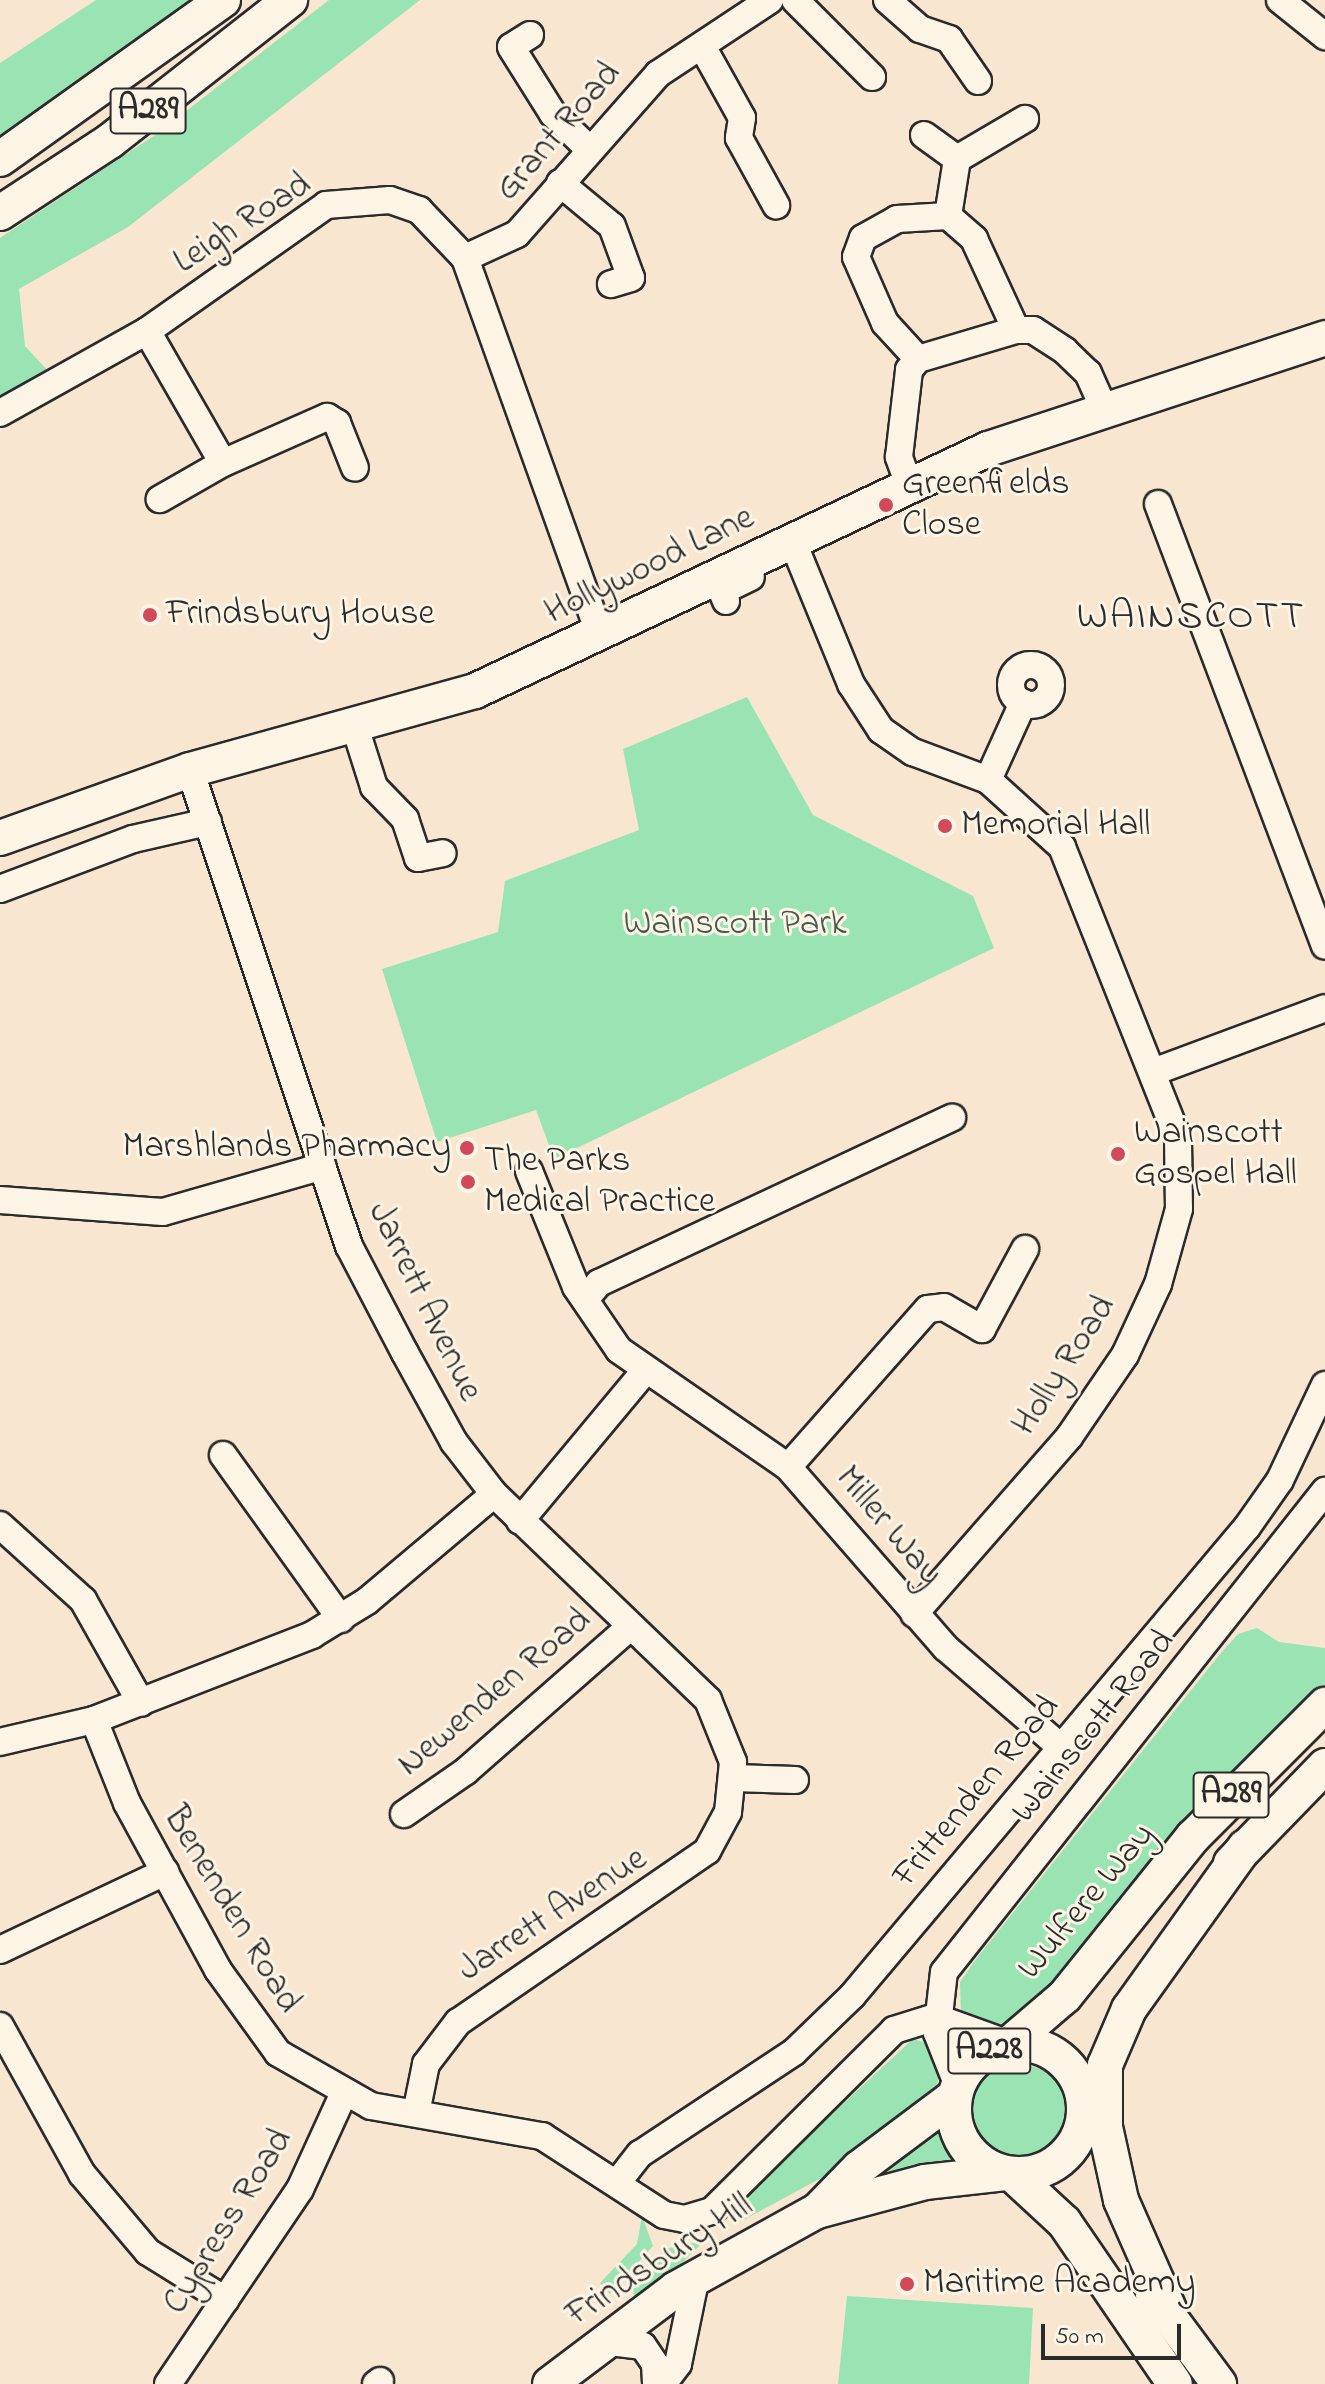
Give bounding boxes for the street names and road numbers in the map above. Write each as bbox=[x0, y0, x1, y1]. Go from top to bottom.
street label: Grant Road bbox=[487, 54, 631, 210]
road number: A289 bbox=[108, 81, 188, 141]
street label: Leigh Road bbox=[166, 164, 320, 284]
street label: Hollywood Lane bbox=[538, 497, 762, 635]
street label: Jarrett Avenue bbox=[357, 1195, 491, 1409]
street label: Holly Road bbox=[1004, 1288, 1126, 1444]
street label: Miller Way bbox=[825, 1458, 951, 1596]
street label: Newenden Road bbox=[389, 1600, 601, 1786]
street label: Wainscott Road bbox=[1003, 1622, 1185, 1832]
street label: Frittenden Road bbox=[884, 1687, 1070, 1897]
road number: A289 bbox=[1191, 1765, 1271, 1825]
street label: Benenden Road bbox=[152, 1799, 310, 2021]
street label: Wulfere Way bbox=[1009, 1815, 1165, 1989]
street label: Jarrett Avenue bbox=[451, 1838, 655, 1992]
road number: A228 bbox=[947, 2021, 1031, 2081]
street label: Cypress Road bbox=[155, 2121, 303, 2323]
street label: Frindsbury Hill bbox=[559, 2185, 761, 2337]

